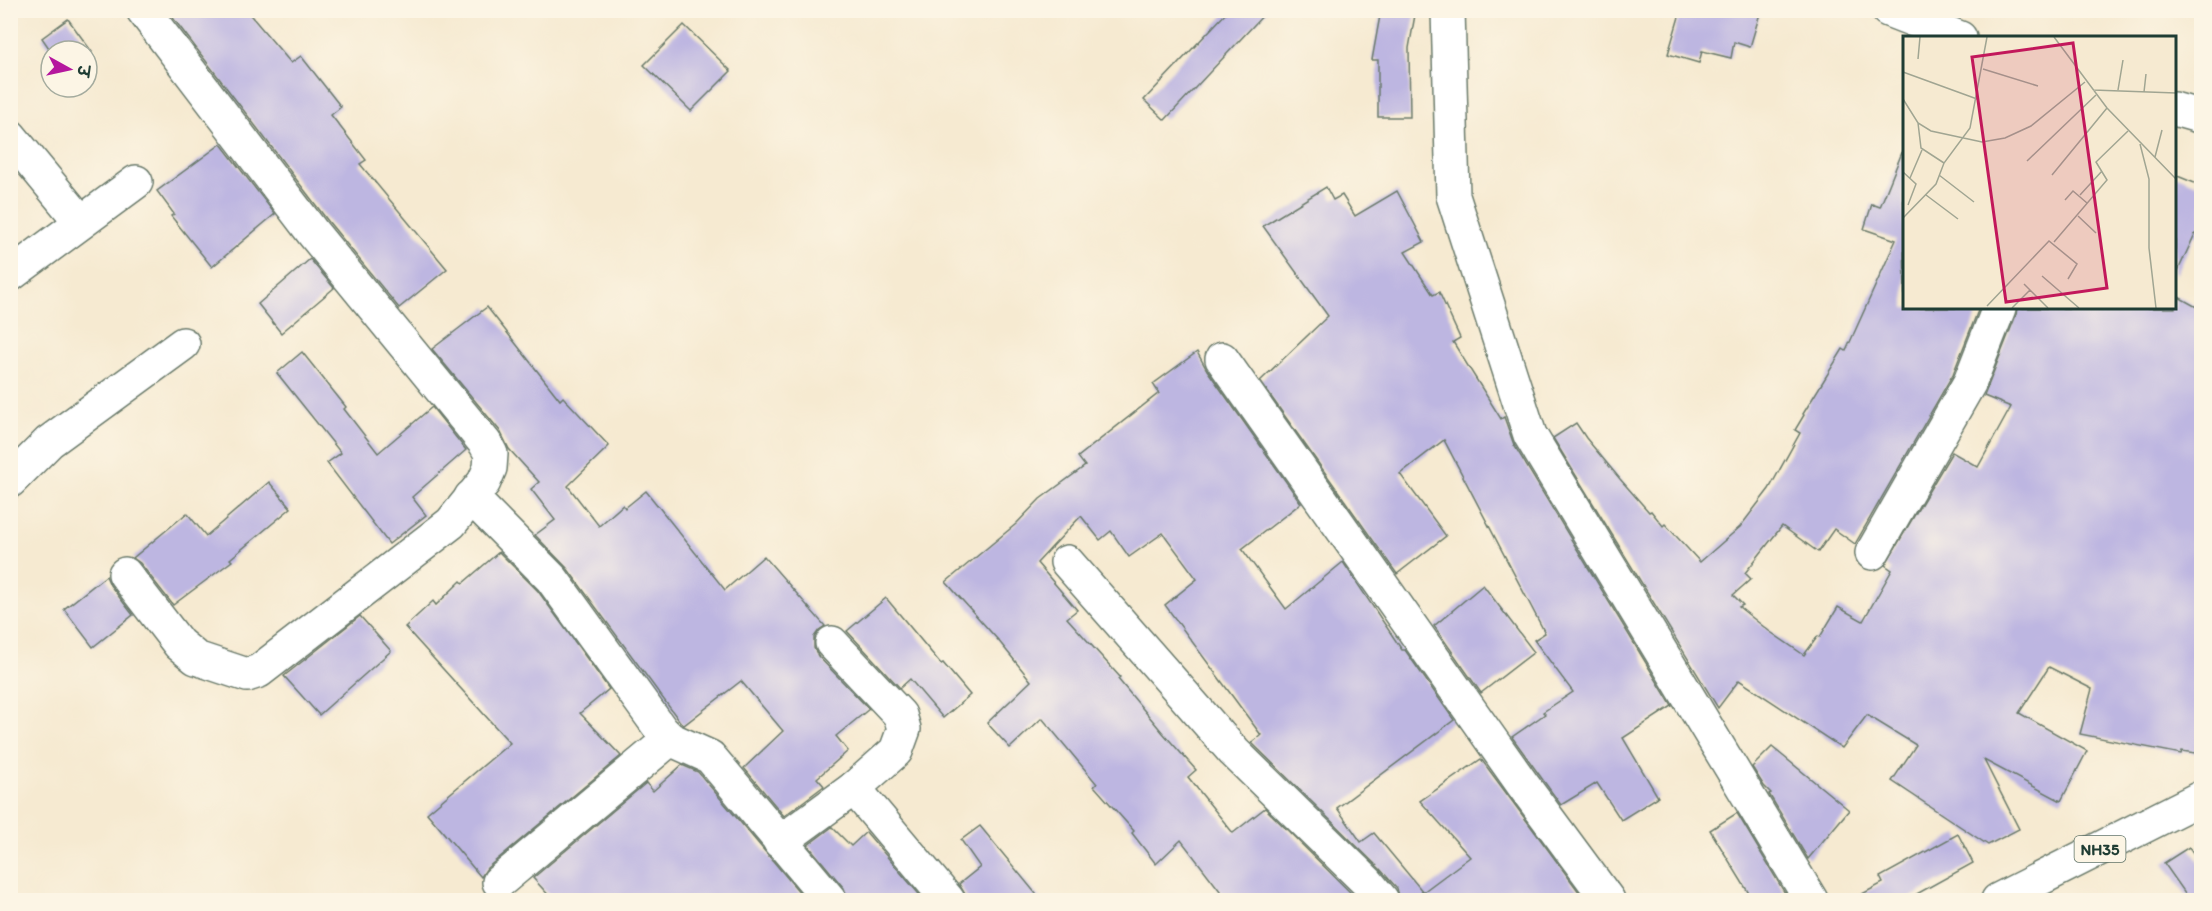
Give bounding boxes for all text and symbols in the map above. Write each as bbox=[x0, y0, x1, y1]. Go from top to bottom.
inset map bbox=[1903, 36, 2176, 309]
north arrow bbox=[39, 39, 99, 99]
text: उ bbox=[73, 62, 94, 79]
road number: NH35 bbox=[2074, 836, 2126, 862]

